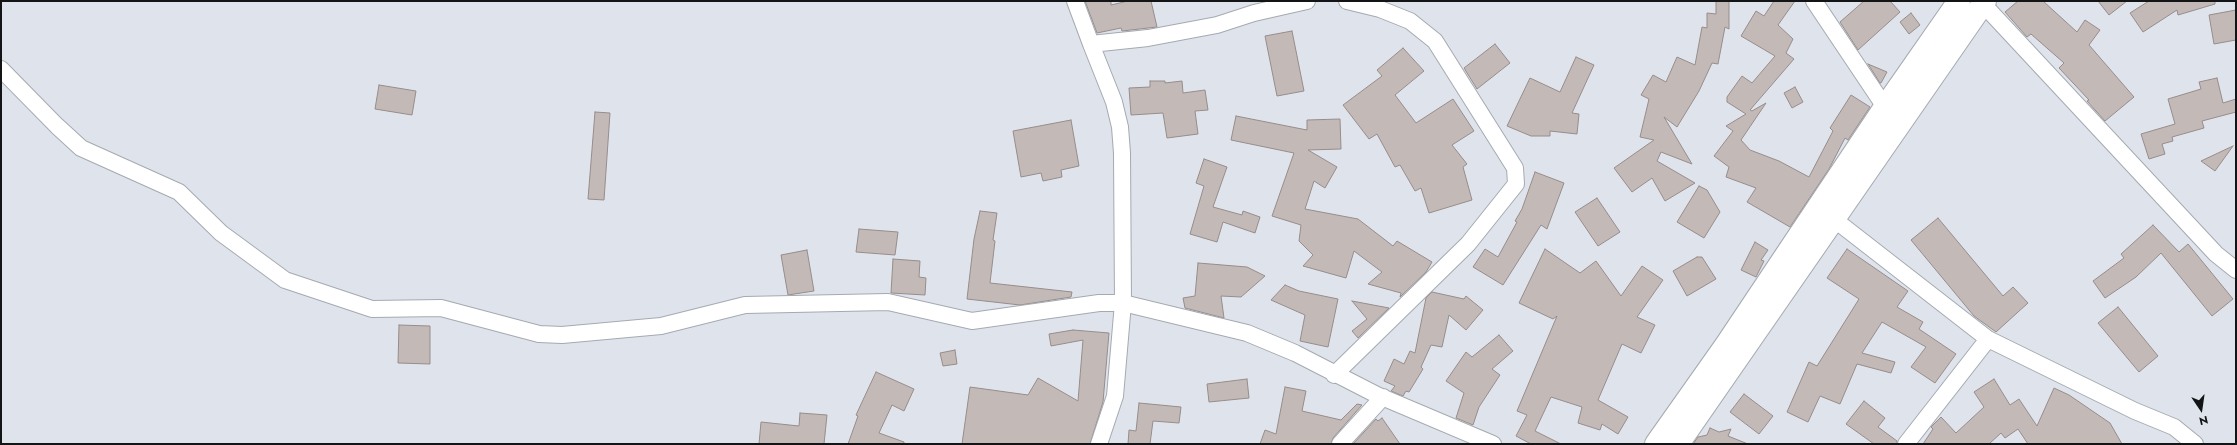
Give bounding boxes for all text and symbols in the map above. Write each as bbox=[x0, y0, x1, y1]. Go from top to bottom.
north arrow bbox=[2181, 389, 2221, 429]
text: N bbox=[2198, 412, 2210, 429]

